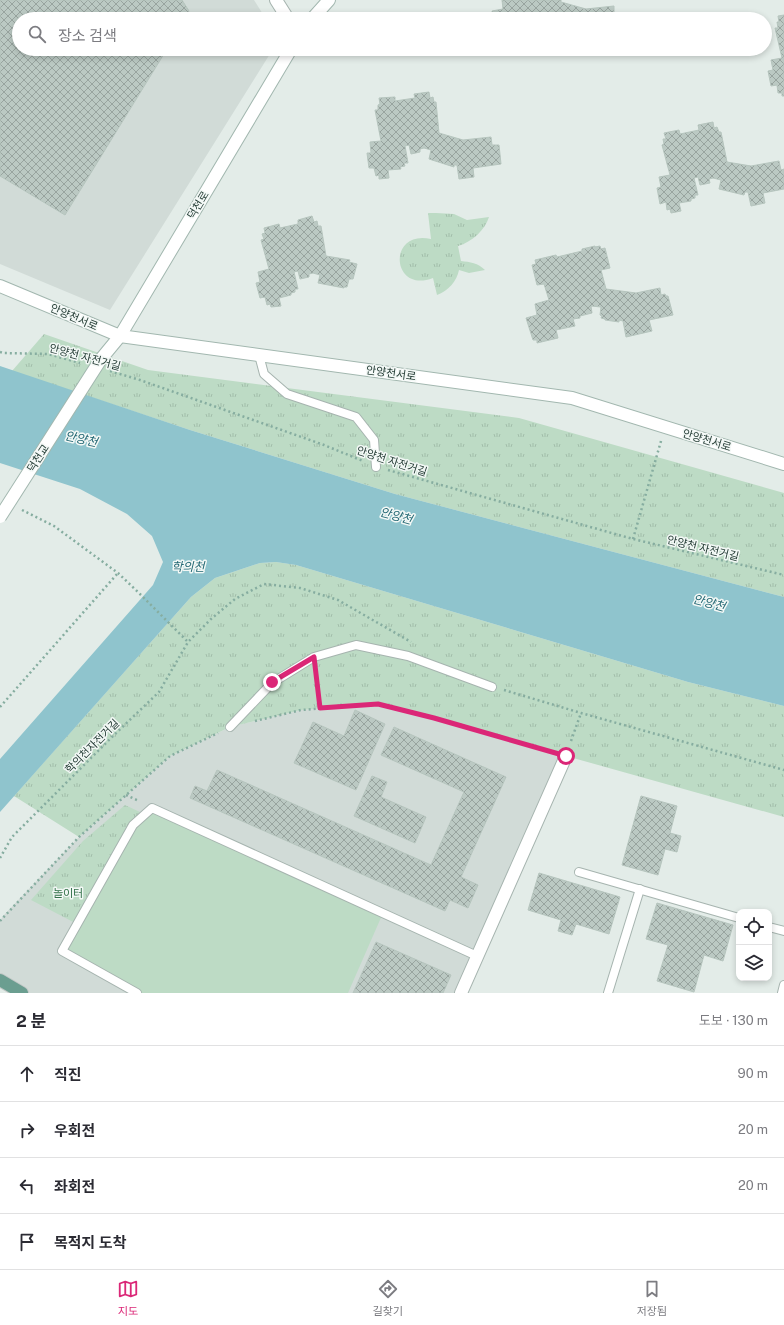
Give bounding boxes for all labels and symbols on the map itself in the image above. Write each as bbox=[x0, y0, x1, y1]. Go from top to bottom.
street label: 덕천로 bbox=[185, 189, 211, 221]
street label: 안양천서로 bbox=[48, 302, 100, 332]
street label: 안양천 자전거길 bbox=[48, 342, 122, 372]
street label: 안양천서로 bbox=[365, 364, 417, 382]
street label: 안양천서로 bbox=[681, 427, 733, 453]
water label: 안양천 bbox=[63, 428, 101, 450]
street label: 덕천교 bbox=[25, 442, 51, 474]
street label: 안양천 자전거길 bbox=[355, 444, 429, 478]
water label: 안양천 bbox=[378, 505, 416, 528]
street label: 안양천 자전거길 bbox=[666, 533, 740, 563]
water label: 학의천 bbox=[171, 560, 207, 574]
water label: 안양천 bbox=[691, 592, 729, 615]
route end bbox=[263, 673, 281, 691]
street label: 학의천자전거길 bbox=[63, 717, 121, 775]
route start bbox=[557, 747, 575, 765]
park label: 놀이터 bbox=[53, 887, 83, 899]

